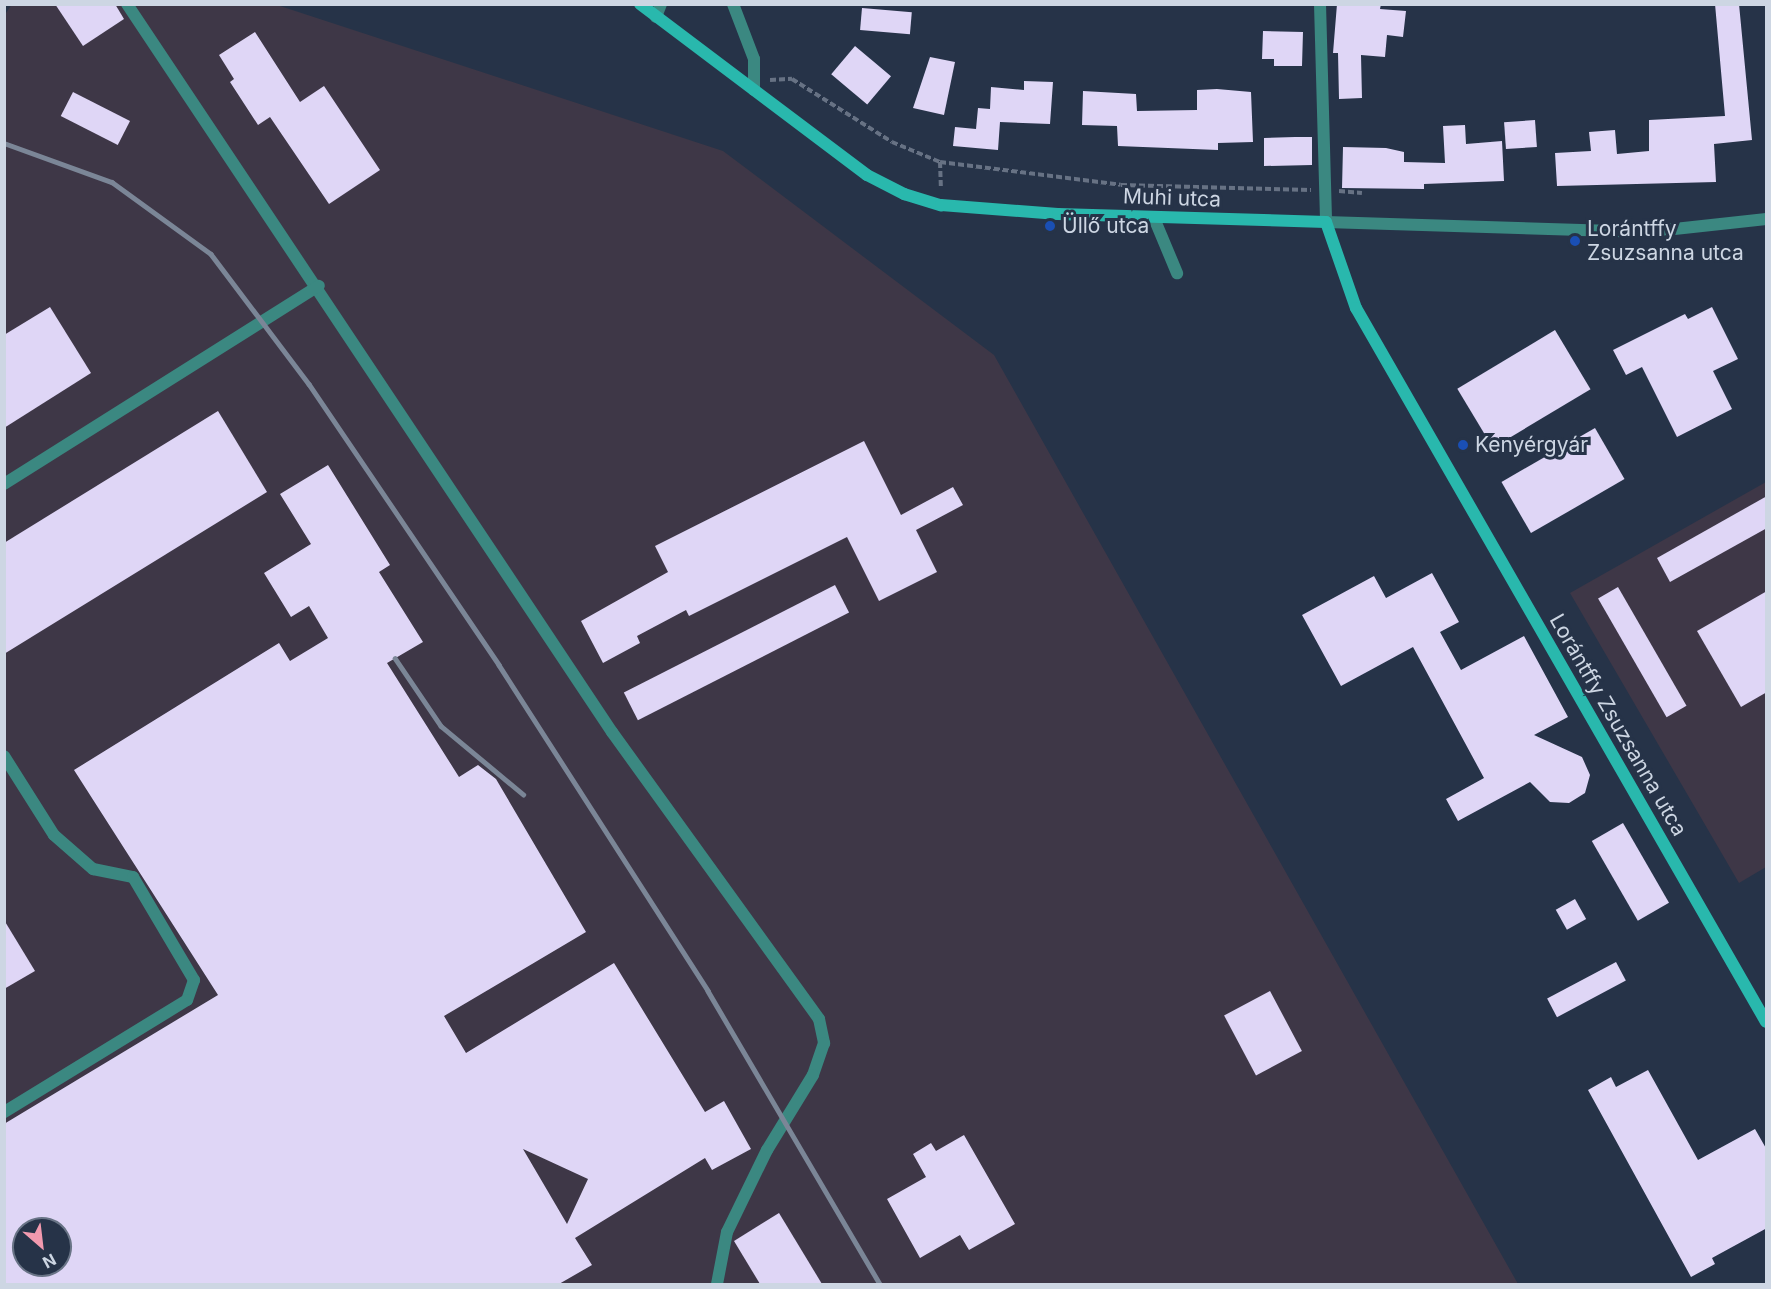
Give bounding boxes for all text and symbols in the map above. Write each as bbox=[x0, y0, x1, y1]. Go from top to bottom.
street label: Muhi utca bbox=[1123, 184, 1221, 212]
place label: Üllő utca bbox=[1062, 213, 1149, 239]
place label: Lorántffy Zsuzsanna utca bbox=[1587, 216, 1744, 266]
marker: Üllő utca bbox=[1043, 219, 1057, 233]
marker: Lorántffy Zsuzsanna utca bbox=[1568, 234, 1582, 248]
place label: Kenyérgyár bbox=[1475, 432, 1588, 458]
marker: Kenyérgyár bbox=[1456, 438, 1470, 452]
street label: Lorántffy Zsuzsanna utca bbox=[1544, 610, 1692, 840]
north arrow bbox=[12, 1217, 72, 1277]
text: N bbox=[39, 1249, 60, 1273]

